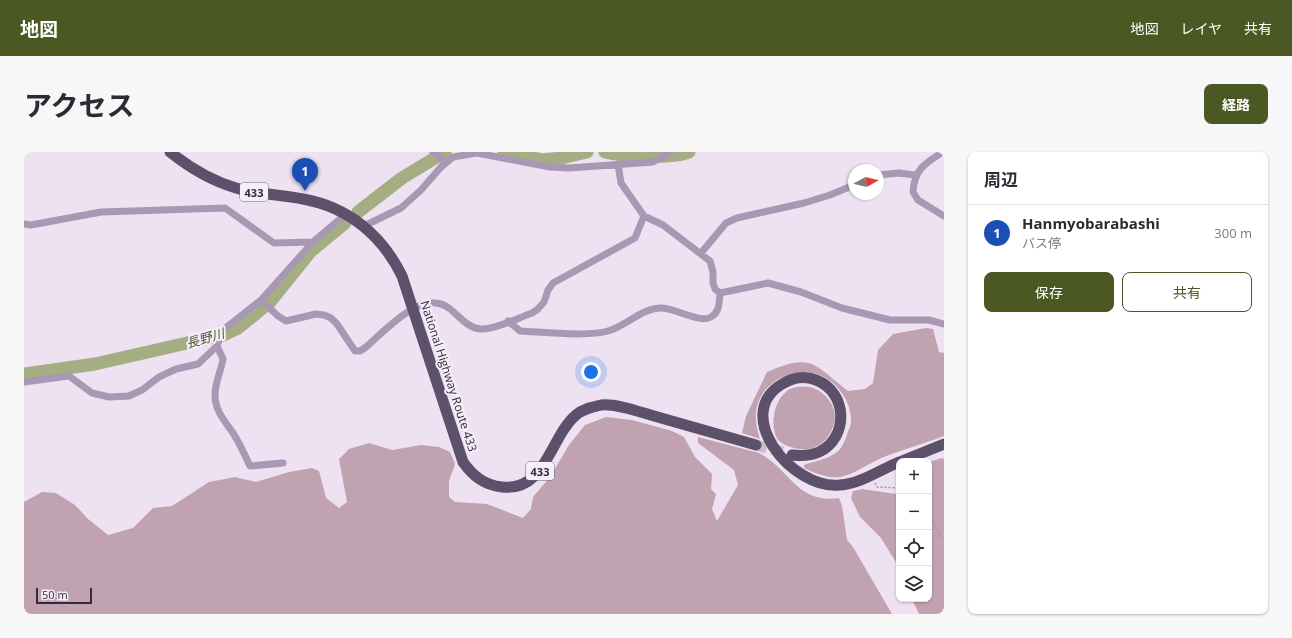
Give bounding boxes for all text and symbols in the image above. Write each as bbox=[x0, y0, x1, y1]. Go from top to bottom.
text: 地図 bbox=[20, 16, 58, 42]
text: 地図 bbox=[1130, 19, 1158, 38]
text: レイヤ bbox=[1180, 19, 1222, 38]
text: 共有 bbox=[1244, 19, 1272, 38]
button: 経路 bbox=[1204, 84, 1268, 124]
text: アクセス bbox=[24, 86, 135, 124]
pin: 1 bbox=[292, 158, 318, 191]
north arrow bbox=[848, 164, 884, 200]
text: 周辺 bbox=[984, 168, 1018, 191]
road number: 433 bbox=[240, 183, 268, 201]
text: Hanmyobarabashi bbox=[1022, 213, 1160, 233]
text: 1 bbox=[993, 224, 1001, 242]
text: 300 m bbox=[1214, 224, 1252, 242]
text: バス停 bbox=[1022, 234, 1061, 252]
button: 保存 bbox=[984, 272, 1114, 312]
button: 共有 bbox=[1122, 272, 1252, 312]
street label: National Highway Route 433 bbox=[417, 298, 482, 454]
water label: 長野川 bbox=[184, 323, 228, 352]
your location bbox=[581, 362, 601, 382]
map controls bbox=[896, 458, 932, 602]
button: + bbox=[896, 458, 932, 494]
road number: 433 bbox=[526, 462, 554, 480]
button: − bbox=[896, 494, 932, 530]
button: locate bbox=[896, 530, 932, 566]
button: layers bbox=[896, 566, 932, 602]
scale bar bbox=[36, 586, 92, 605]
text: 50 m bbox=[42, 587, 68, 602]

